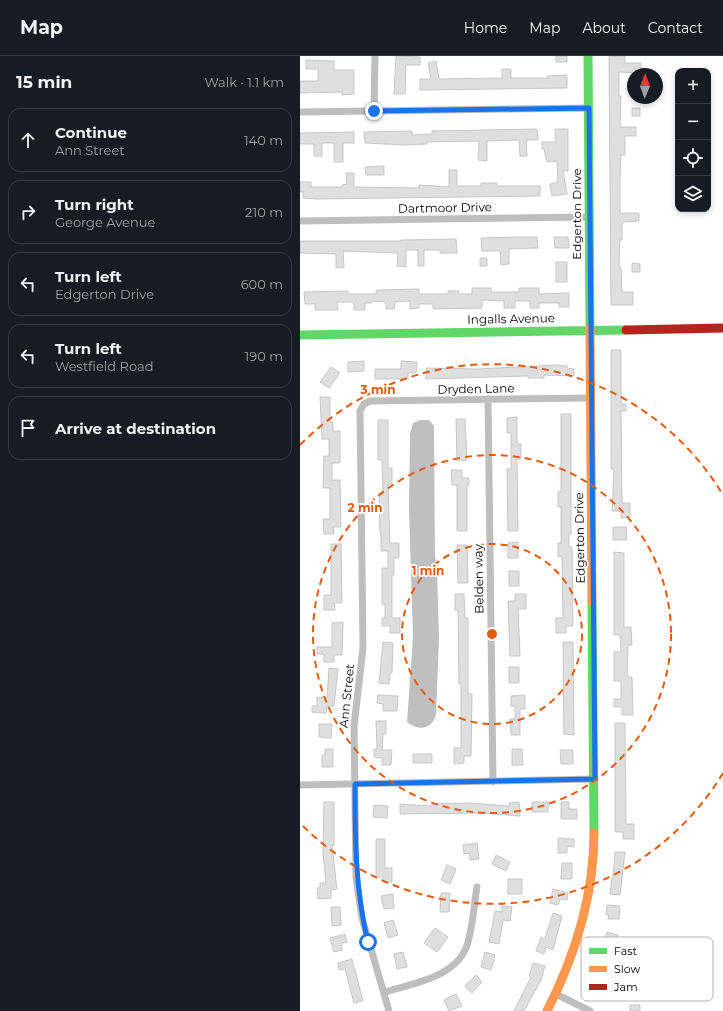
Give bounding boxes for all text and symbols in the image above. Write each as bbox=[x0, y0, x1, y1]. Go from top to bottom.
text: Map bbox=[20, 16, 63, 39]
text: Home bbox=[464, 19, 507, 37]
text: Map bbox=[529, 19, 560, 37]
text: About bbox=[582, 19, 626, 37]
text: Contact bbox=[648, 19, 703, 37]
north arrow bbox=[627, 68, 663, 104]
map controls bbox=[675, 68, 711, 212]
button: + bbox=[675, 68, 711, 104]
text: 15 min bbox=[16, 72, 72, 92]
text: Walk · 1.1 km bbox=[204, 74, 284, 90]
route end bbox=[365, 102, 383, 120]
button: − bbox=[675, 104, 711, 140]
text: Continue bbox=[55, 123, 127, 142]
icon: ahead bbox=[17, 129, 39, 151]
text: 140 m bbox=[244, 132, 283, 148]
button: locate bbox=[675, 140, 711, 176]
text: Ann Street bbox=[55, 142, 125, 158]
street label: Edgerton Drive bbox=[569, 168, 584, 260]
button: layers bbox=[675, 176, 711, 212]
text: Turn right bbox=[55, 195, 134, 214]
street label: Dartmoor Drive bbox=[398, 199, 492, 216]
icon: right bbox=[17, 201, 39, 223]
text: 210 m bbox=[245, 204, 283, 220]
text: George Avenue bbox=[55, 214, 155, 230]
text: Turn left bbox=[55, 267, 122, 286]
icon: left bbox=[17, 273, 39, 295]
text: 600 m bbox=[241, 276, 283, 292]
text: Edgerton Drive bbox=[55, 286, 154, 302]
street label: Ingalls Avenue bbox=[467, 310, 555, 327]
text: Turn left bbox=[55, 339, 122, 358]
icon: left bbox=[17, 345, 39, 367]
text: 190 m bbox=[245, 348, 283, 364]
text: Westfield Road bbox=[55, 358, 154, 374]
street label: Dryden Lane bbox=[437, 380, 515, 397]
text: 3 min bbox=[360, 382, 396, 397]
icon: arrive bbox=[17, 417, 39, 439]
text: Arrive at destination bbox=[55, 419, 216, 438]
street label: Edgerton Drive bbox=[571, 492, 588, 584]
text: 2 min bbox=[348, 500, 382, 515]
street label: Belden way bbox=[470, 543, 487, 614]
text: 1 min bbox=[412, 563, 444, 578]
centre of rings bbox=[485, 627, 499, 641]
street label: Ann Street bbox=[336, 663, 357, 729]
route start bbox=[359, 933, 377, 951]
legend bbox=[581, 937, 713, 1001]
text: Fast bbox=[614, 944, 638, 958]
text: Slow bbox=[614, 962, 640, 976]
text: Jam bbox=[613, 980, 638, 994]

